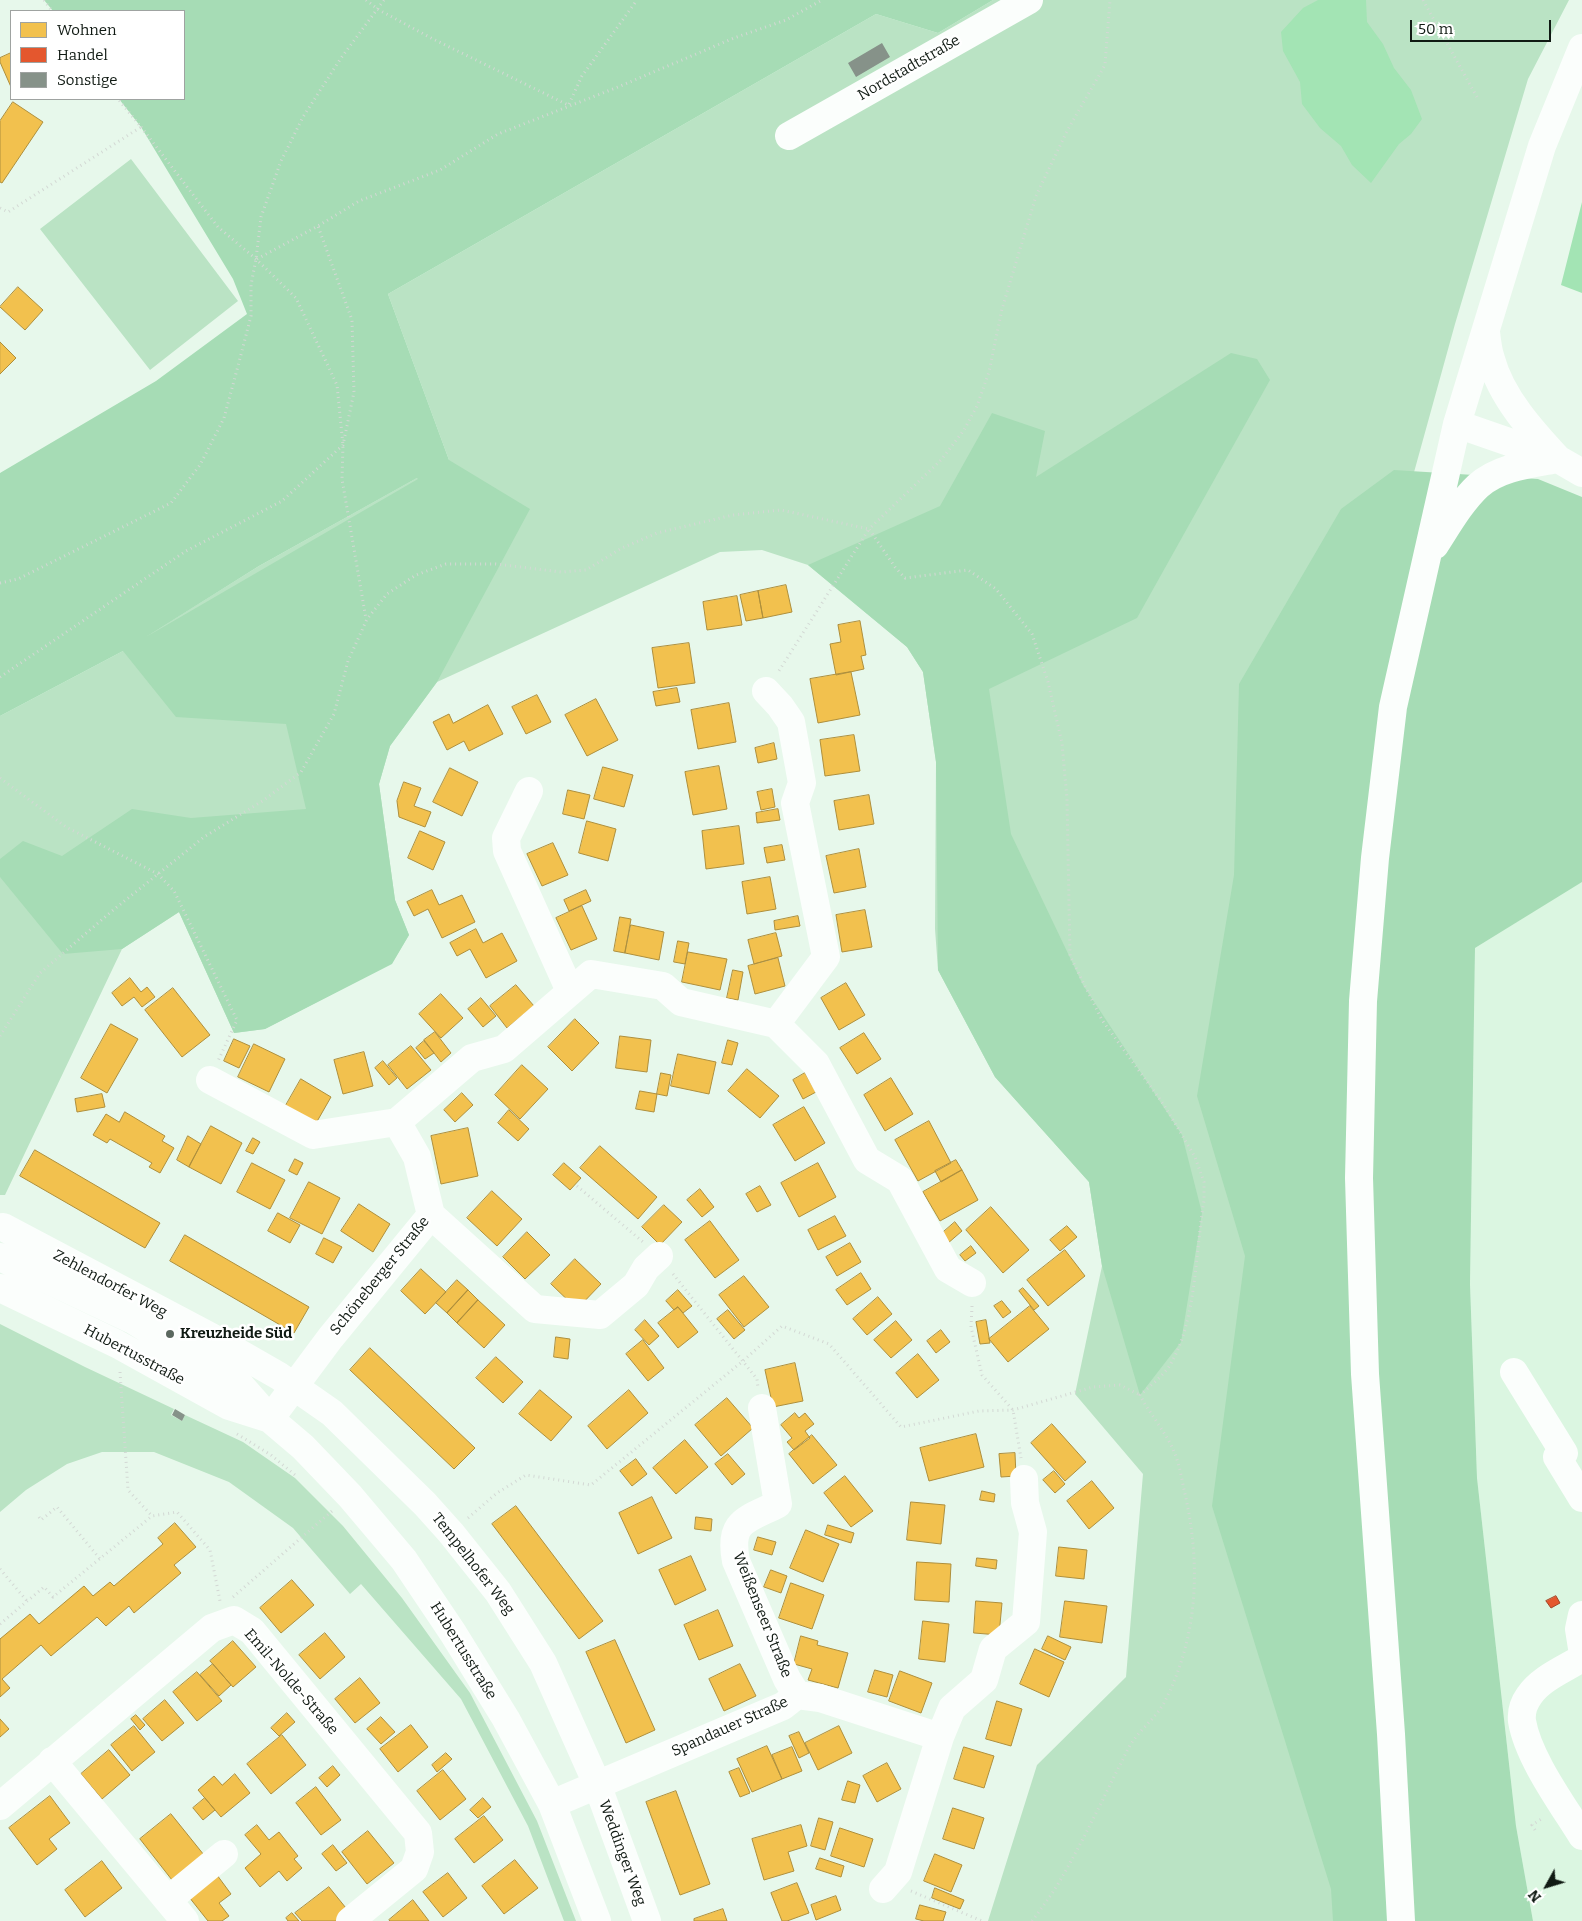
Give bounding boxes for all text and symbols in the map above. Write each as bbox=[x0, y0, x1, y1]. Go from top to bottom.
legend bbox=[10, 10, 185, 100]
scale bar bbox=[1412, 10, 1553, 42]
text: 50 m bbox=[1418, 20, 1453, 38]
text: Wohnen bbox=[57, 21, 116, 39]
street label: Nordstadtstraße bbox=[855, 31, 963, 105]
text: Handel bbox=[57, 46, 108, 64]
text: Sonstige bbox=[57, 71, 117, 89]
street label: Schöneberger Straße bbox=[327, 1213, 433, 1339]
street label: Zehlendorfer Weg bbox=[50, 1246, 170, 1322]
street label: Hubertusstraße bbox=[81, 1321, 187, 1389]
place label: Kreuzheide Süd bbox=[180, 1325, 292, 1343]
marker: Kreuzheide Süd bbox=[164, 1328, 176, 1340]
street label: Tempelhofer Weg bbox=[428, 1510, 518, 1618]
street label: Weißenseer Straße bbox=[729, 1550, 795, 1680]
street label: Hubertusstraße bbox=[426, 1599, 500, 1703]
street label: Emil-Nolde-Straße bbox=[240, 1626, 342, 1738]
street label: Spandauer Straße bbox=[669, 1693, 791, 1761]
street label: Weddinger Weg bbox=[595, 1798, 649, 1908]
north arrow bbox=[1522, 1861, 1572, 1911]
text: N bbox=[1525, 1886, 1545, 1905]

